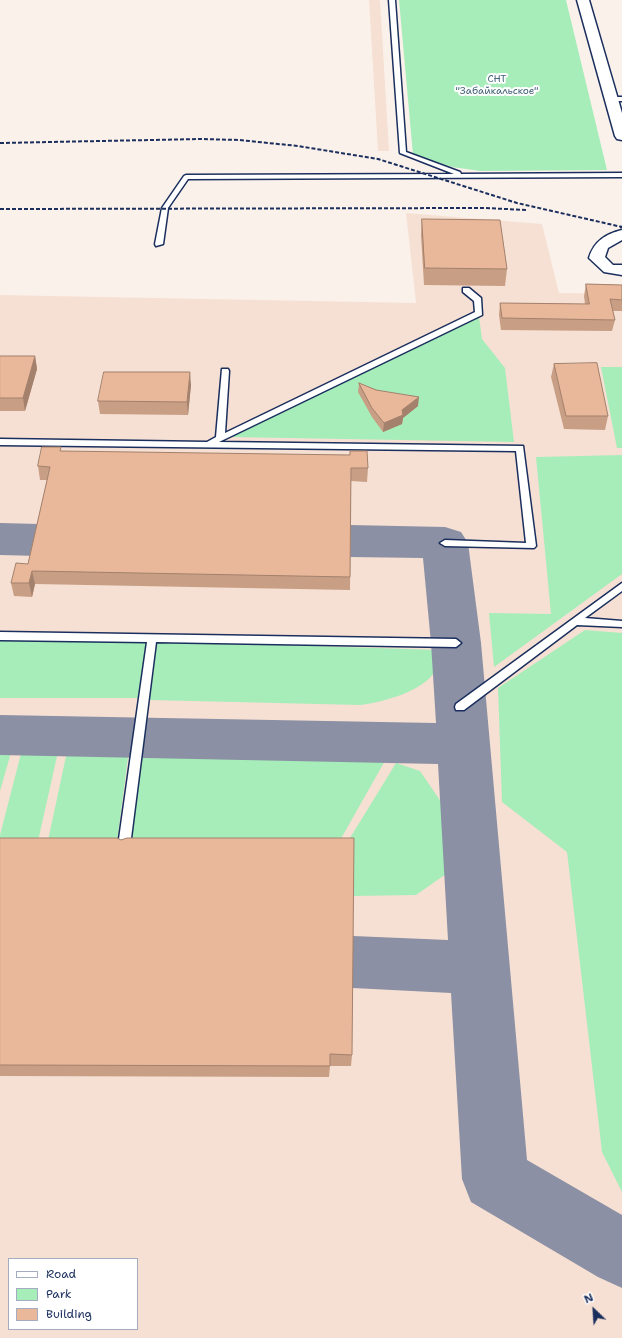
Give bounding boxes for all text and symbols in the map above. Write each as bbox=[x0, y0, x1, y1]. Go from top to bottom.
park label: СНТ "Забайкальское" bbox=[456, 73, 538, 96]
legend bbox=[8, 1258, 138, 1330]
text: Road bbox=[46, 1266, 76, 1282]
text: Park bbox=[46, 1286, 72, 1302]
north arrow bbox=[574, 1290, 614, 1330]
text: N bbox=[582, 1290, 596, 1307]
text: Building bbox=[46, 1306, 92, 1322]

